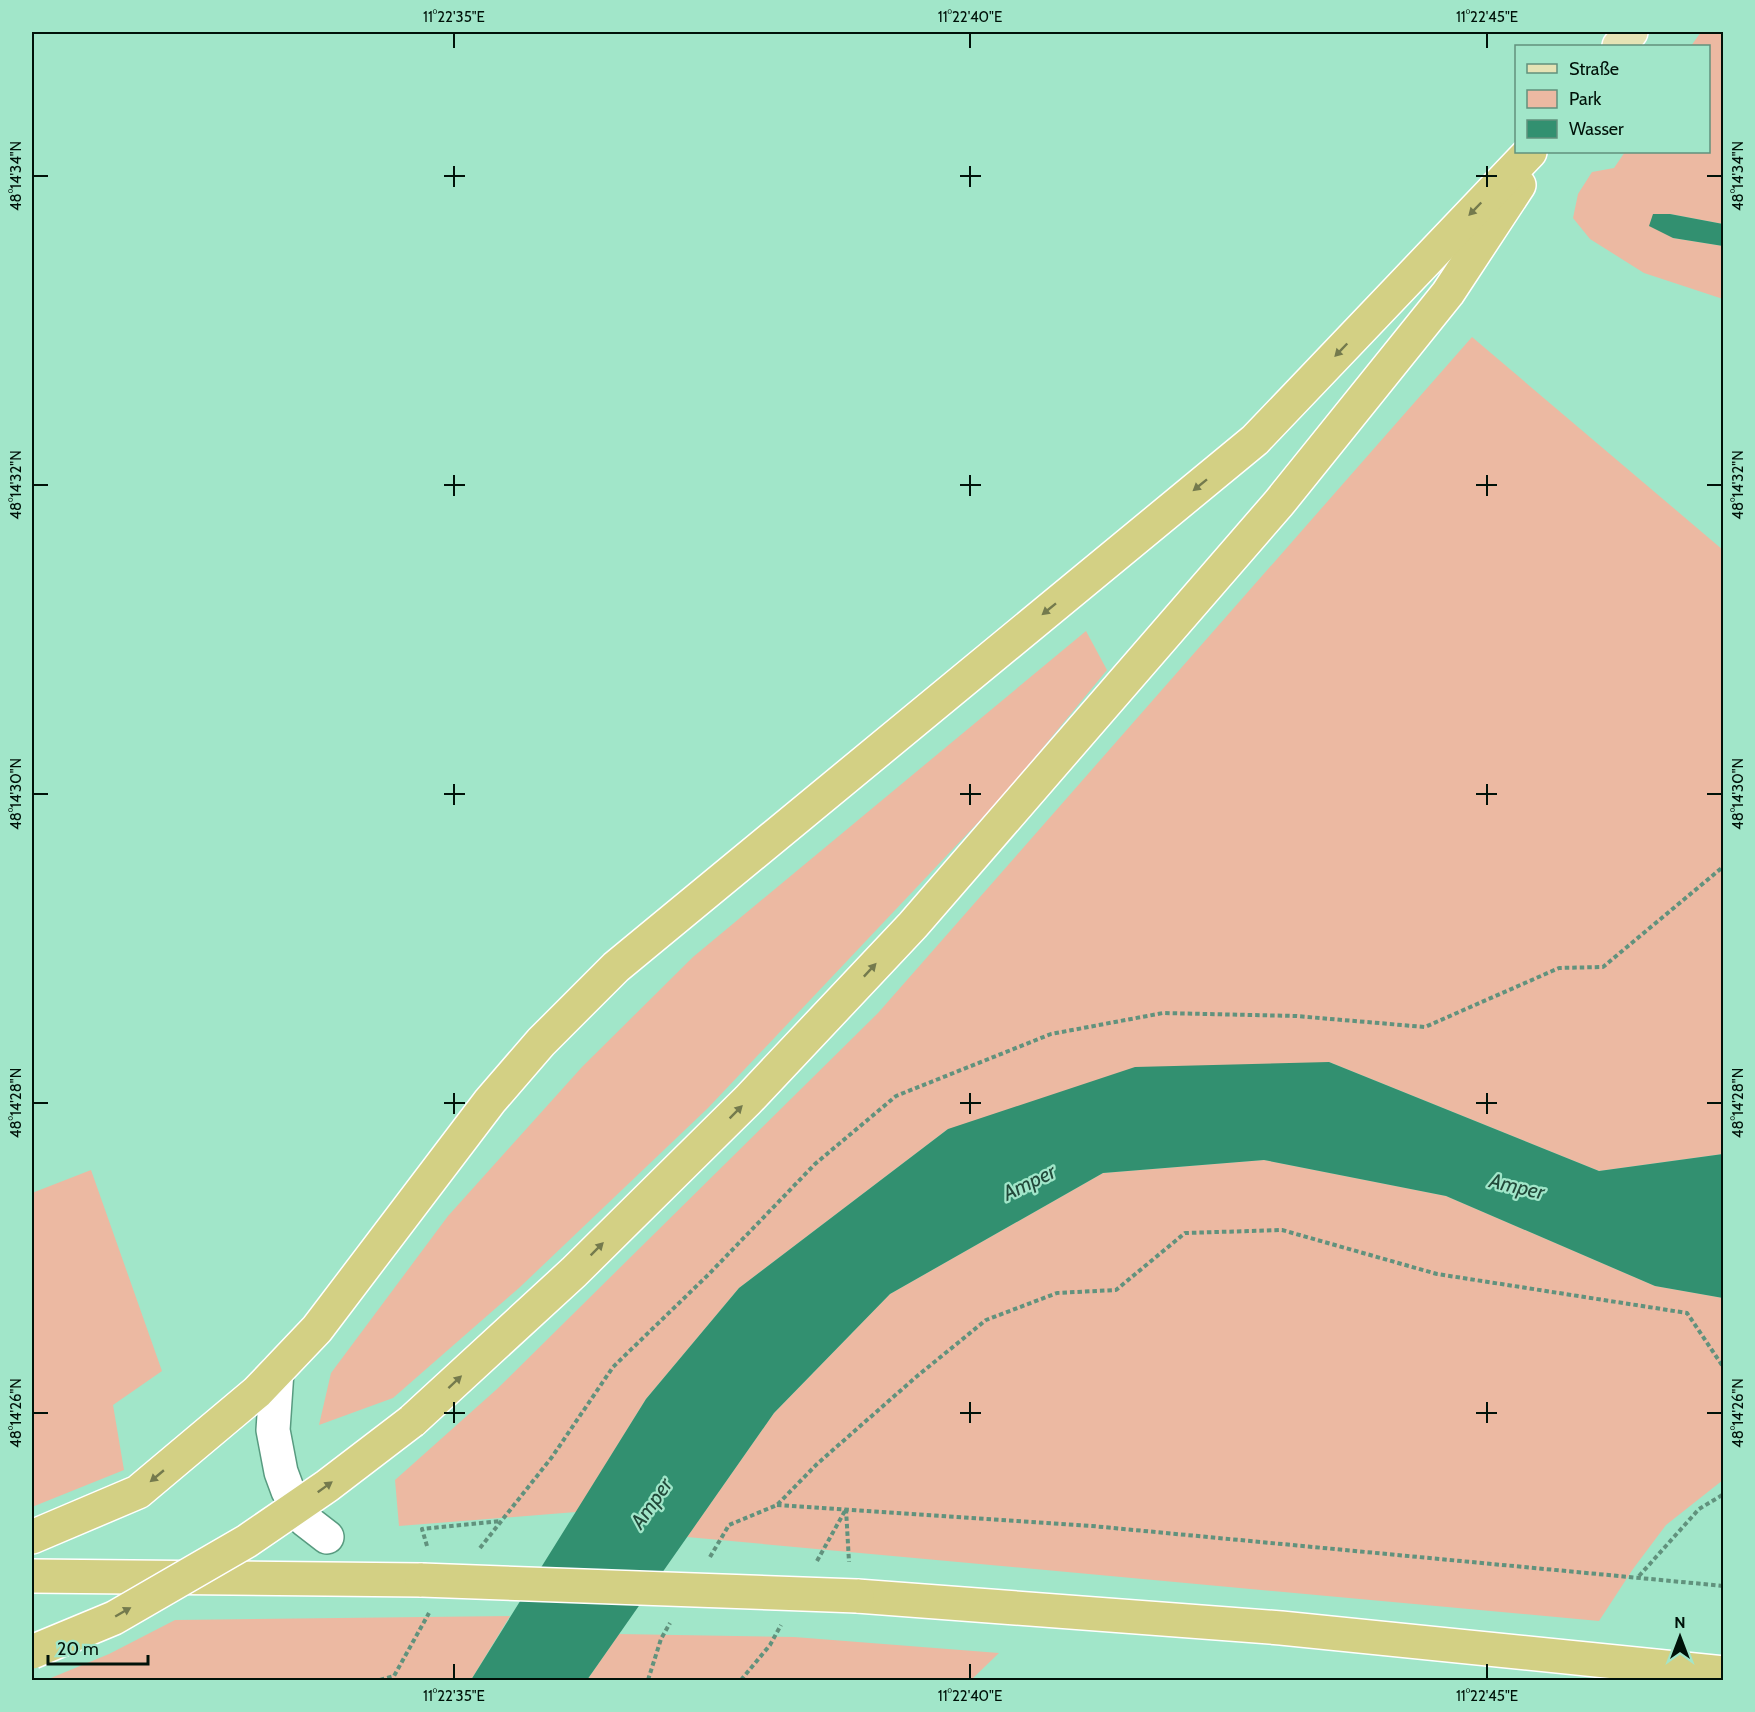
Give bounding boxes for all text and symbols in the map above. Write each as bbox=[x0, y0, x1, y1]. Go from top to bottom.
text: 11°22'35"E bbox=[423, 8, 485, 26]
text: 11°22'40"E bbox=[938, 8, 1002, 26]
text: 11°22'45"E bbox=[1456, 8, 1518, 26]
legend bbox=[1515, 45, 1710, 153]
text: Straße bbox=[1569, 58, 1619, 80]
text: Park bbox=[1569, 88, 1602, 110]
text: Wasser bbox=[1569, 118, 1624, 140]
text: 48°14'34"N bbox=[7, 141, 25, 211]
text: 48°14'34"N bbox=[1729, 141, 1747, 211]
one-way arrow bbox=[1469, 201, 1482, 216]
one-way arrow bbox=[1334, 343, 1348, 357]
text: 48°14'32"N bbox=[7, 450, 25, 520]
text: 48°14'32"N bbox=[1729, 450, 1747, 520]
one-way arrow bbox=[1193, 478, 1208, 491]
one-way arrow bbox=[1042, 602, 1057, 614]
text: 48°14'30"N bbox=[7, 758, 25, 830]
text: 48°14'30"N bbox=[1729, 758, 1747, 830]
one-way arrow bbox=[863, 964, 877, 978]
text: 48°14'28"N bbox=[7, 1068, 25, 1138]
text: 48°14'28"N bbox=[1729, 1068, 1747, 1138]
one-way arrow bbox=[729, 1105, 743, 1119]
water label: Amper bbox=[998, 1158, 1061, 1206]
water label: Amper bbox=[1486, 1167, 1548, 1205]
one-way arrow bbox=[590, 1242, 604, 1256]
one-way arrow bbox=[447, 1375, 461, 1389]
text: 48°14'26"N bbox=[7, 1378, 25, 1448]
text: 48°14'26"N bbox=[1729, 1378, 1747, 1448]
one-way arrow bbox=[150, 1469, 165, 1482]
water label: Amper bbox=[624, 1472, 678, 1534]
one-way arrow bbox=[316, 1481, 332, 1493]
one-way arrow bbox=[115, 1607, 132, 1617]
north arrow bbox=[1650, 1607, 1710, 1667]
text: N bbox=[1674, 1613, 1686, 1632]
scale bar bbox=[48, 1628, 148, 1666]
text: 20 m bbox=[57, 1638, 99, 1660]
text: 11°22'35"E bbox=[423, 1687, 485, 1705]
text: 11°22'40"E bbox=[938, 1687, 1002, 1705]
text: 11°22'45"E bbox=[1456, 1687, 1518, 1705]

